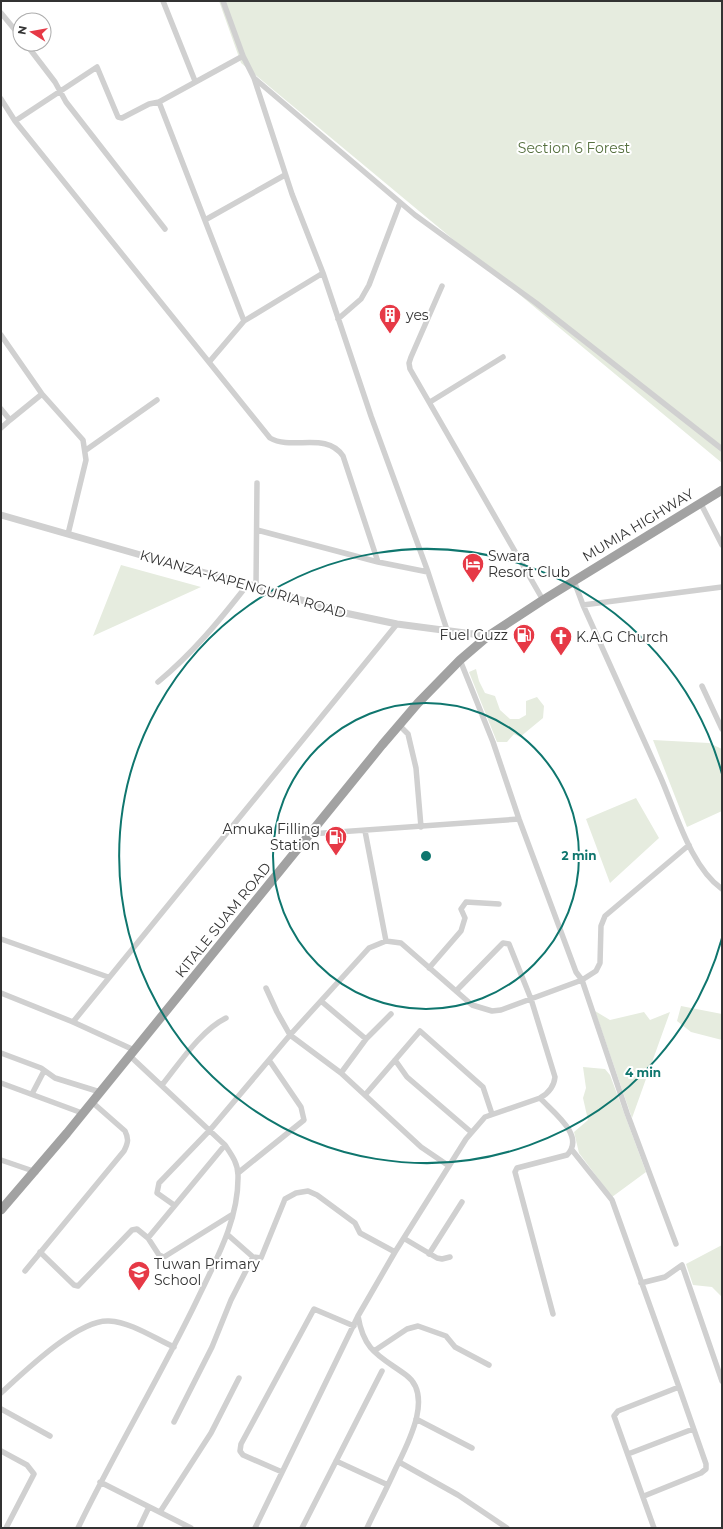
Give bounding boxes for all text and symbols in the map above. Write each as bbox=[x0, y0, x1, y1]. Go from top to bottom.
north arrow bbox=[12, 12, 52, 52]
text: N bbox=[14, 24, 30, 36]
park label: Section 6 Forest bbox=[518, 139, 631, 157]
building icon: yes bbox=[377, 302, 403, 335]
place label: yes bbox=[405, 306, 429, 324]
street label: MUMIA HIGHWAY bbox=[579, 485, 697, 565]
street label: KWANZA-KAPENGURIA ROAD bbox=[138, 546, 348, 622]
place label: Swara Resort Club bbox=[488, 547, 570, 581]
hotel icon: Swara Resort Club bbox=[460, 551, 486, 584]
fuel station icon: Fuel Guzz bbox=[511, 622, 537, 655]
church icon: K.A.G Church bbox=[548, 624, 574, 657]
place label: Fuel Guzz bbox=[440, 626, 508, 644]
place label: K.A.G Church bbox=[576, 628, 669, 646]
place label: Amuka Filling Station bbox=[223, 820, 320, 854]
fuel station icon: Amuka Filling Station bbox=[323, 824, 349, 857]
text: 2 min bbox=[562, 848, 596, 863]
centre of rings bbox=[419, 849, 433, 863]
street label: KITALE SUAM ROAD bbox=[171, 859, 275, 981]
text: 4 min bbox=[625, 1065, 661, 1080]
place label: Tuwan Primary School bbox=[154, 1255, 260, 1289]
school or university icon: Tuwan Primary School bbox=[126, 1259, 152, 1292]

